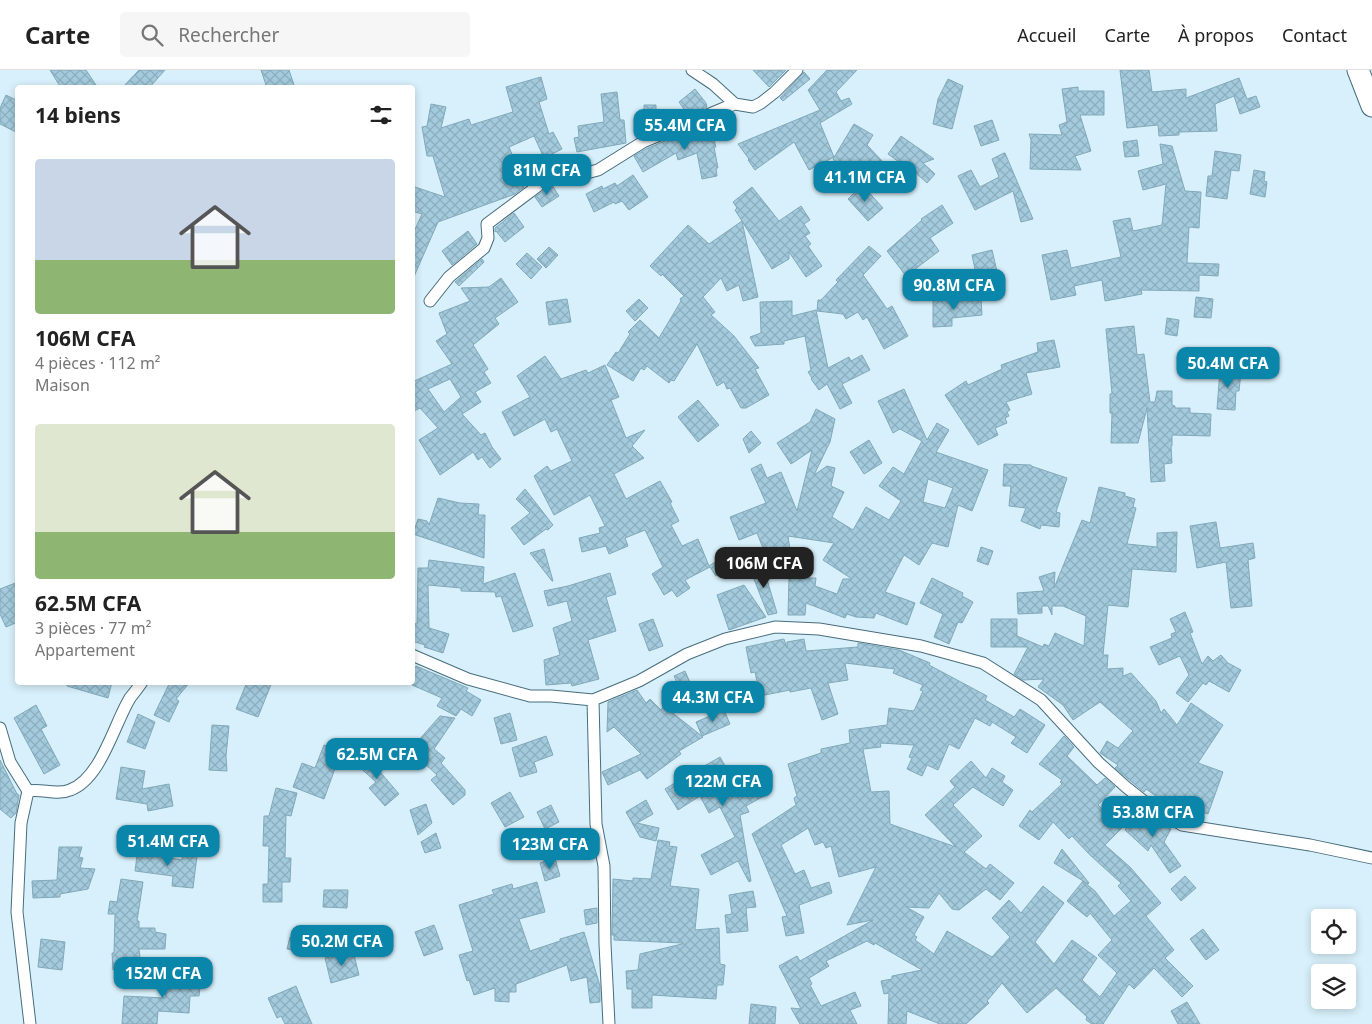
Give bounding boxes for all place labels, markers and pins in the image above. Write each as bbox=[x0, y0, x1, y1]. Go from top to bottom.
pin: 55.4M CFA bbox=[628, 108, 742, 151]
pin: 81M CFA bbox=[501, 154, 593, 196]
pin: 41.1M CFA bbox=[808, 160, 922, 203]
pin: 90.8M CFA bbox=[897, 268, 1011, 311]
pin: 50.4M CFA bbox=[1171, 346, 1285, 389]
pin: 106M CFA bbox=[712, 546, 816, 589]
pin: 44.3M CFA bbox=[656, 680, 770, 723]
pin: 62.5M CFA bbox=[320, 738, 434, 780]
pin: 122M CFA bbox=[671, 764, 775, 807]
pin: 53.8M CFA bbox=[1096, 796, 1210, 838]
pin: 51.4M CFA bbox=[111, 824, 225, 867]
pin: 123M CFA bbox=[498, 828, 602, 870]
pin: 50.2M CFA bbox=[285, 924, 399, 967]
pin: 152M CFA bbox=[111, 956, 215, 999]

